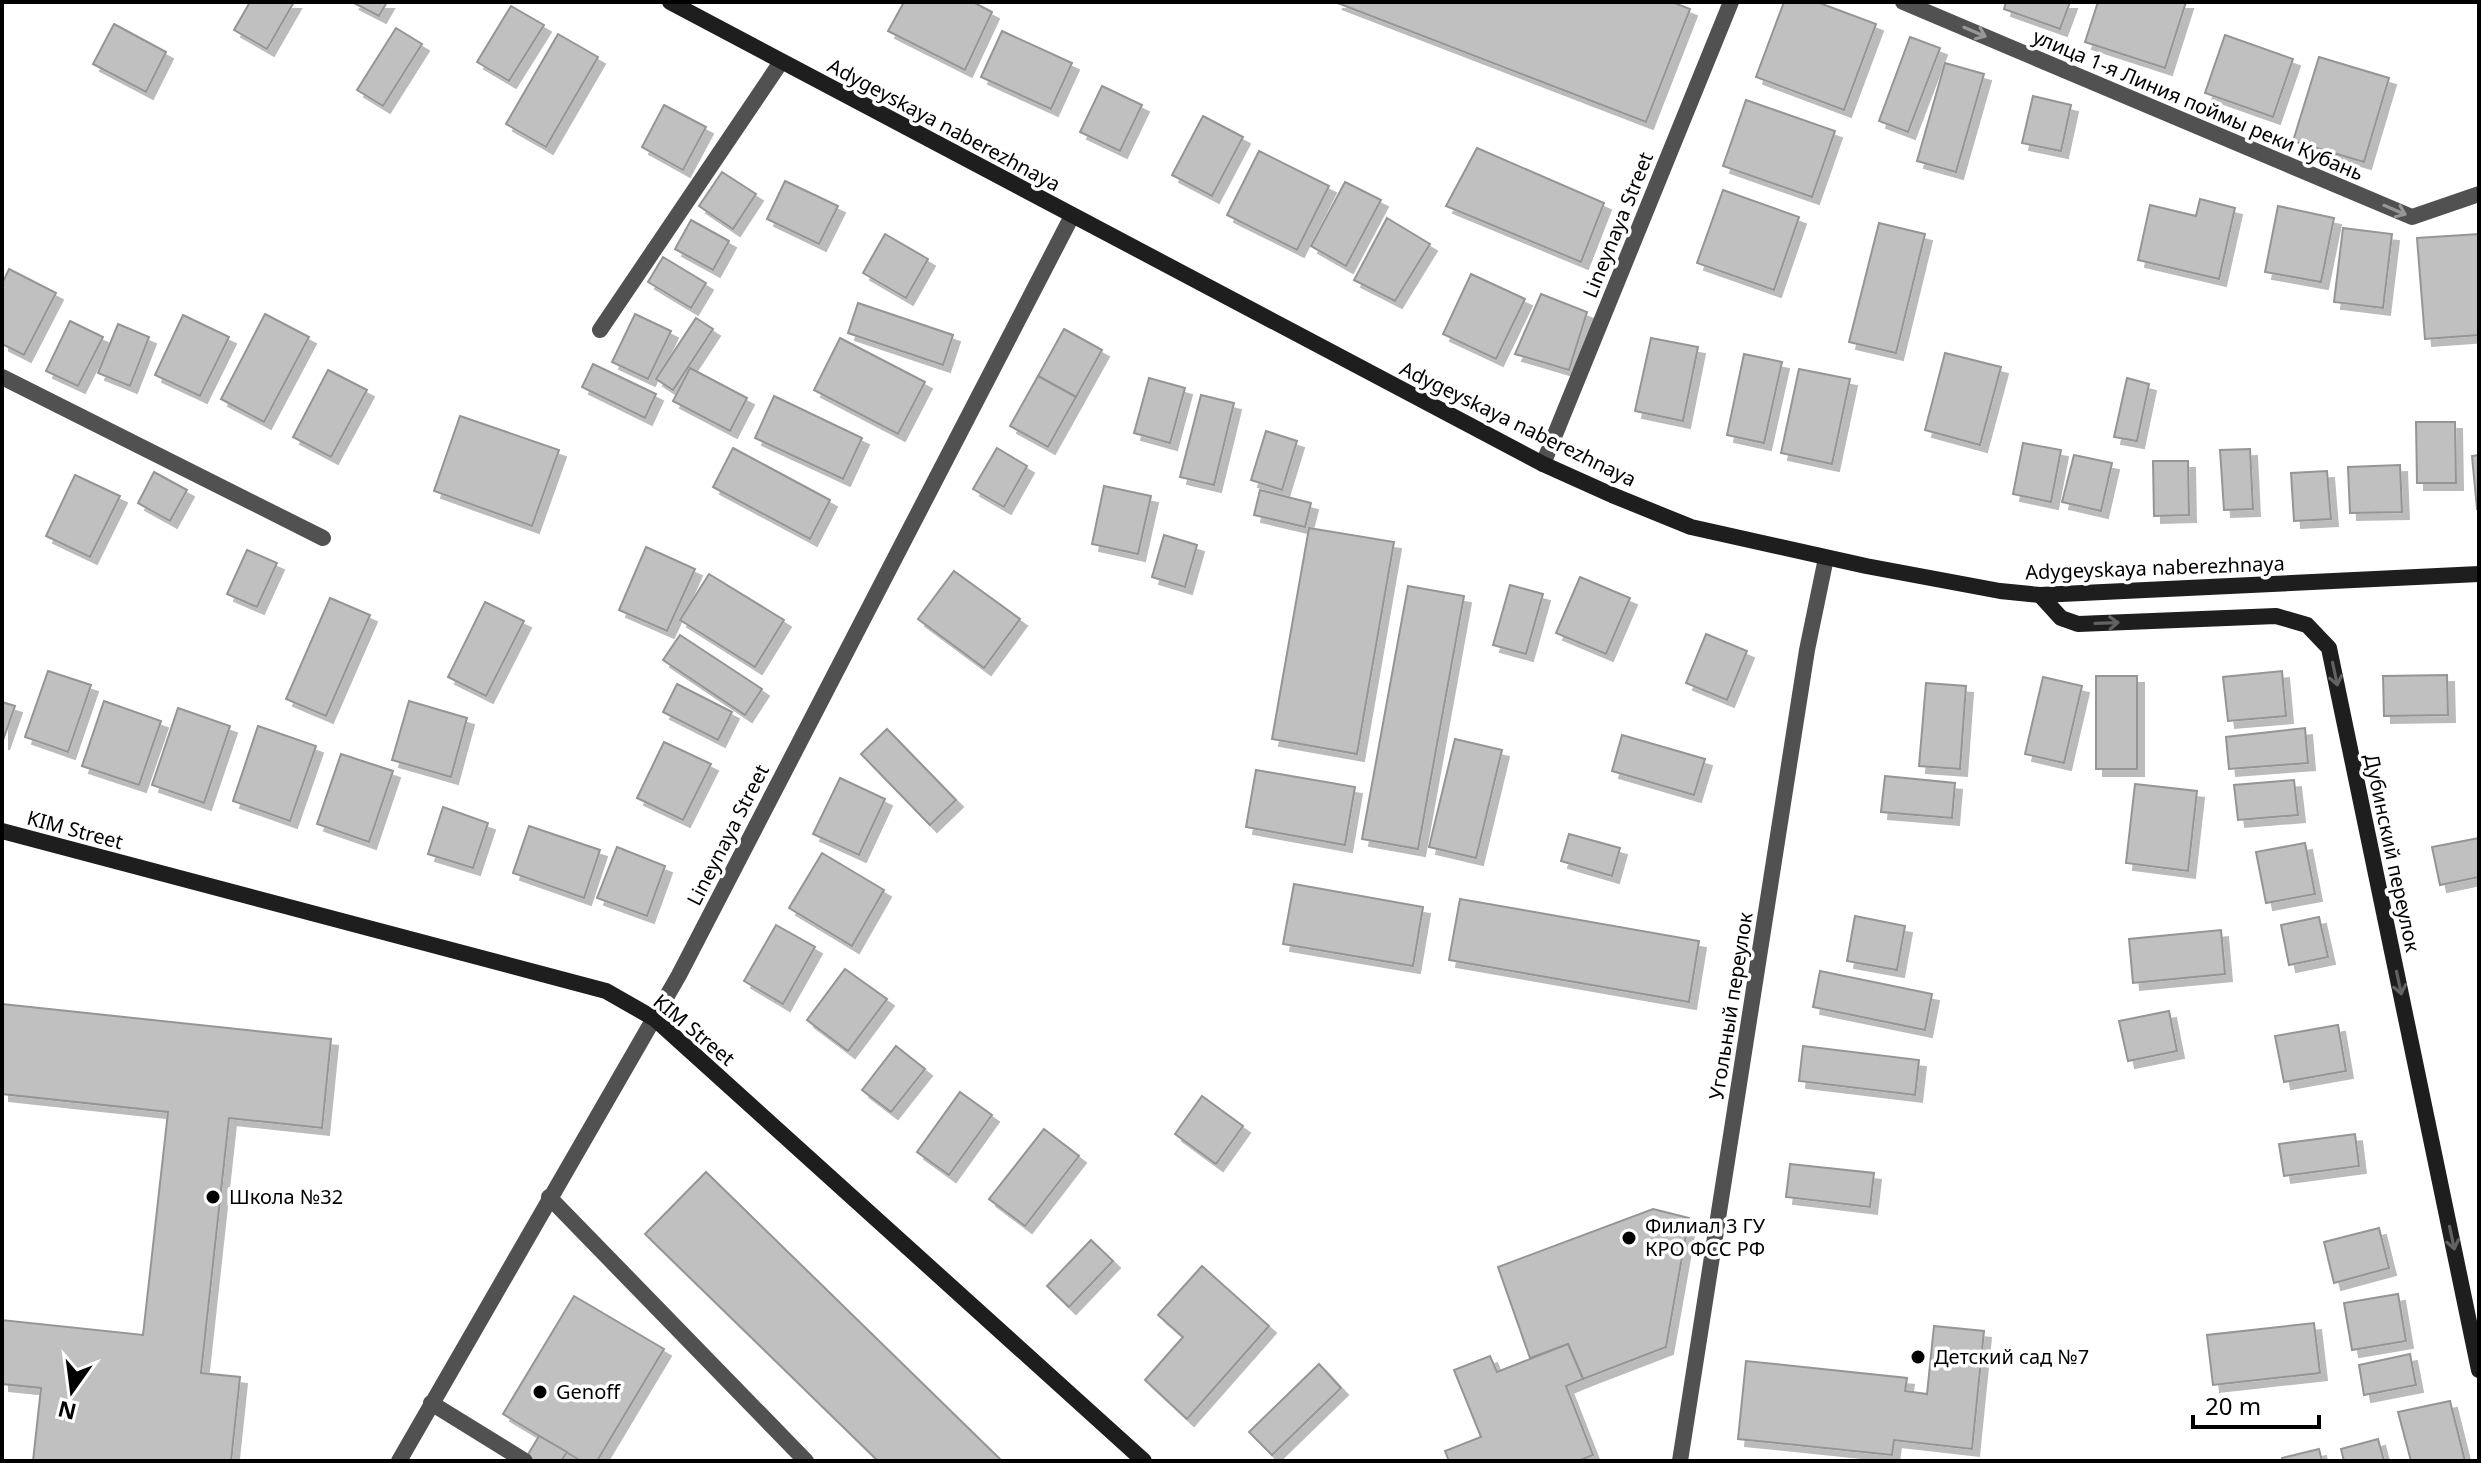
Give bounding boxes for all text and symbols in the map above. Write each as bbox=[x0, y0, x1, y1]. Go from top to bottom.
street label: улица 1-я Линия поймы реки Кубань bbox=[2029, 22, 2368, 187]
one-way arrow bbox=[1962, 26, 1987, 41]
street label: Adygeyskaya naberezhnaya bbox=[823, 52, 1065, 197]
street label: Lineynaya Street bbox=[1576, 148, 1659, 302]
one-way arrow bbox=[2382, 203, 2407, 218]
street label: Adygeyskaya naberezhnaya bbox=[1396, 355, 1641, 493]
street label: Adygeyskaya naberezhnaya bbox=[2025, 549, 2285, 586]
one-way arrow bbox=[2093, 615, 2120, 630]
one-way arrow bbox=[2328, 661, 2343, 686]
street label: Дубинский переулок bbox=[2358, 751, 2427, 955]
street label: Lineynaya Street bbox=[680, 760, 775, 910]
street label: KIM Street bbox=[24, 804, 126, 855]
street label: Угольный переулок bbox=[1702, 910, 1759, 1102]
one-way arrow bbox=[2392, 970, 2407, 996]
street label: KIM Street bbox=[648, 988, 741, 1072]
place label: Школа №32 bbox=[229, 1183, 343, 1210]
marker: Школа №32 bbox=[204, 1188, 222, 1206]
place label: Филиал 3 ГУ КРО ФСС РФ bbox=[1645, 1212, 1766, 1262]
one-way arrow bbox=[2445, 1225, 2460, 1250]
marker: Филиал 3 ГУ КРО ФСС РФ bbox=[1620, 1229, 1638, 1247]
place label: Детский сад №7 bbox=[1934, 1343, 2089, 1370]
marker: Детский сад №7 bbox=[1909, 1348, 1927, 1366]
north arrow bbox=[32, 1351, 112, 1431]
place label: Genoff bbox=[556, 1378, 621, 1405]
scale bar bbox=[2193, 1379, 2319, 1429]
marker: Genoff bbox=[531, 1383, 549, 1401]
text: 20 m bbox=[2205, 1389, 2261, 1422]
text: N bbox=[55, 1395, 79, 1428]

